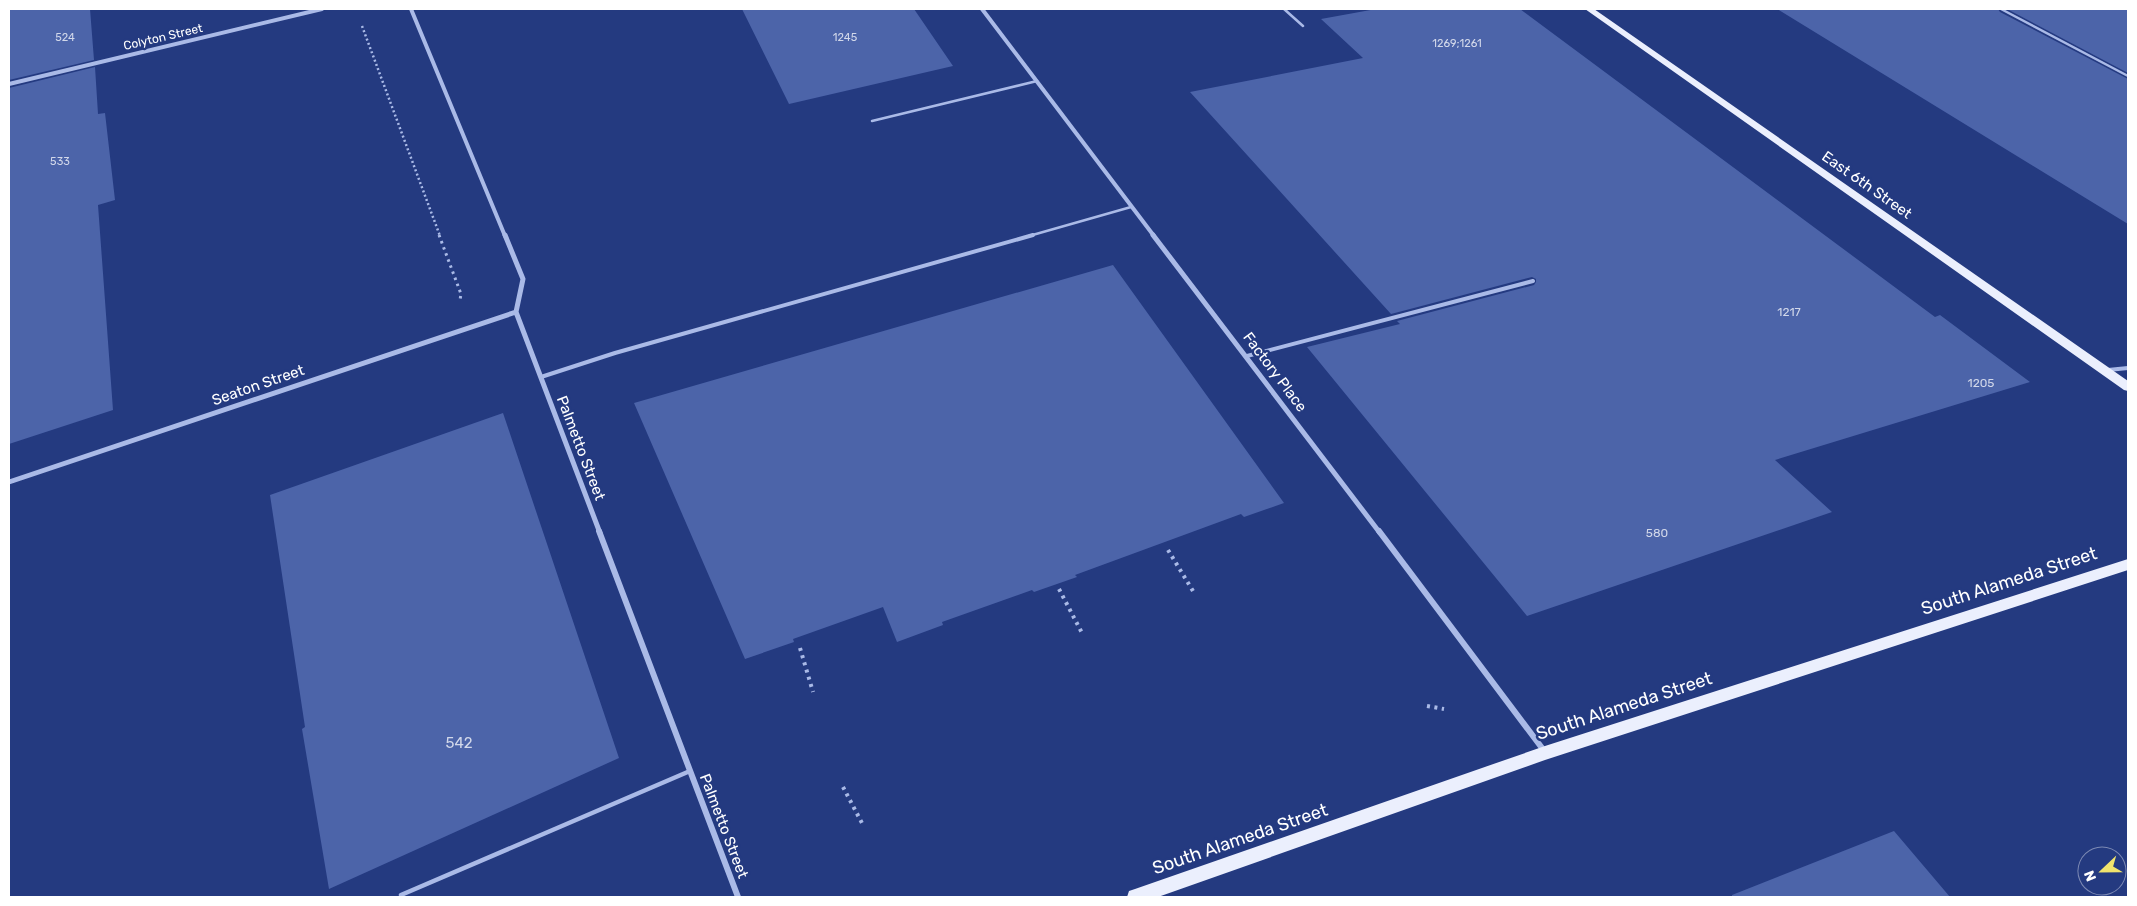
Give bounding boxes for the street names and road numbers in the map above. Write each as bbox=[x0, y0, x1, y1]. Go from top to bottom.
street label: Colyton Street bbox=[122, 21, 204, 53]
street label: East 6th Street bbox=[1819, 147, 1916, 223]
street label: Factory Place bbox=[1239, 329, 1311, 415]
street label: Seaton Street bbox=[209, 361, 307, 409]
street label: Palmetto Street bbox=[553, 393, 609, 503]
street label: South Alameda Street bbox=[1918, 542, 2100, 620]
street label: South Alameda Street bbox=[1533, 667, 1715, 745]
street label: Palmetto Street bbox=[696, 771, 752, 881]
street label: South Alameda Street bbox=[1150, 799, 1330, 879]

